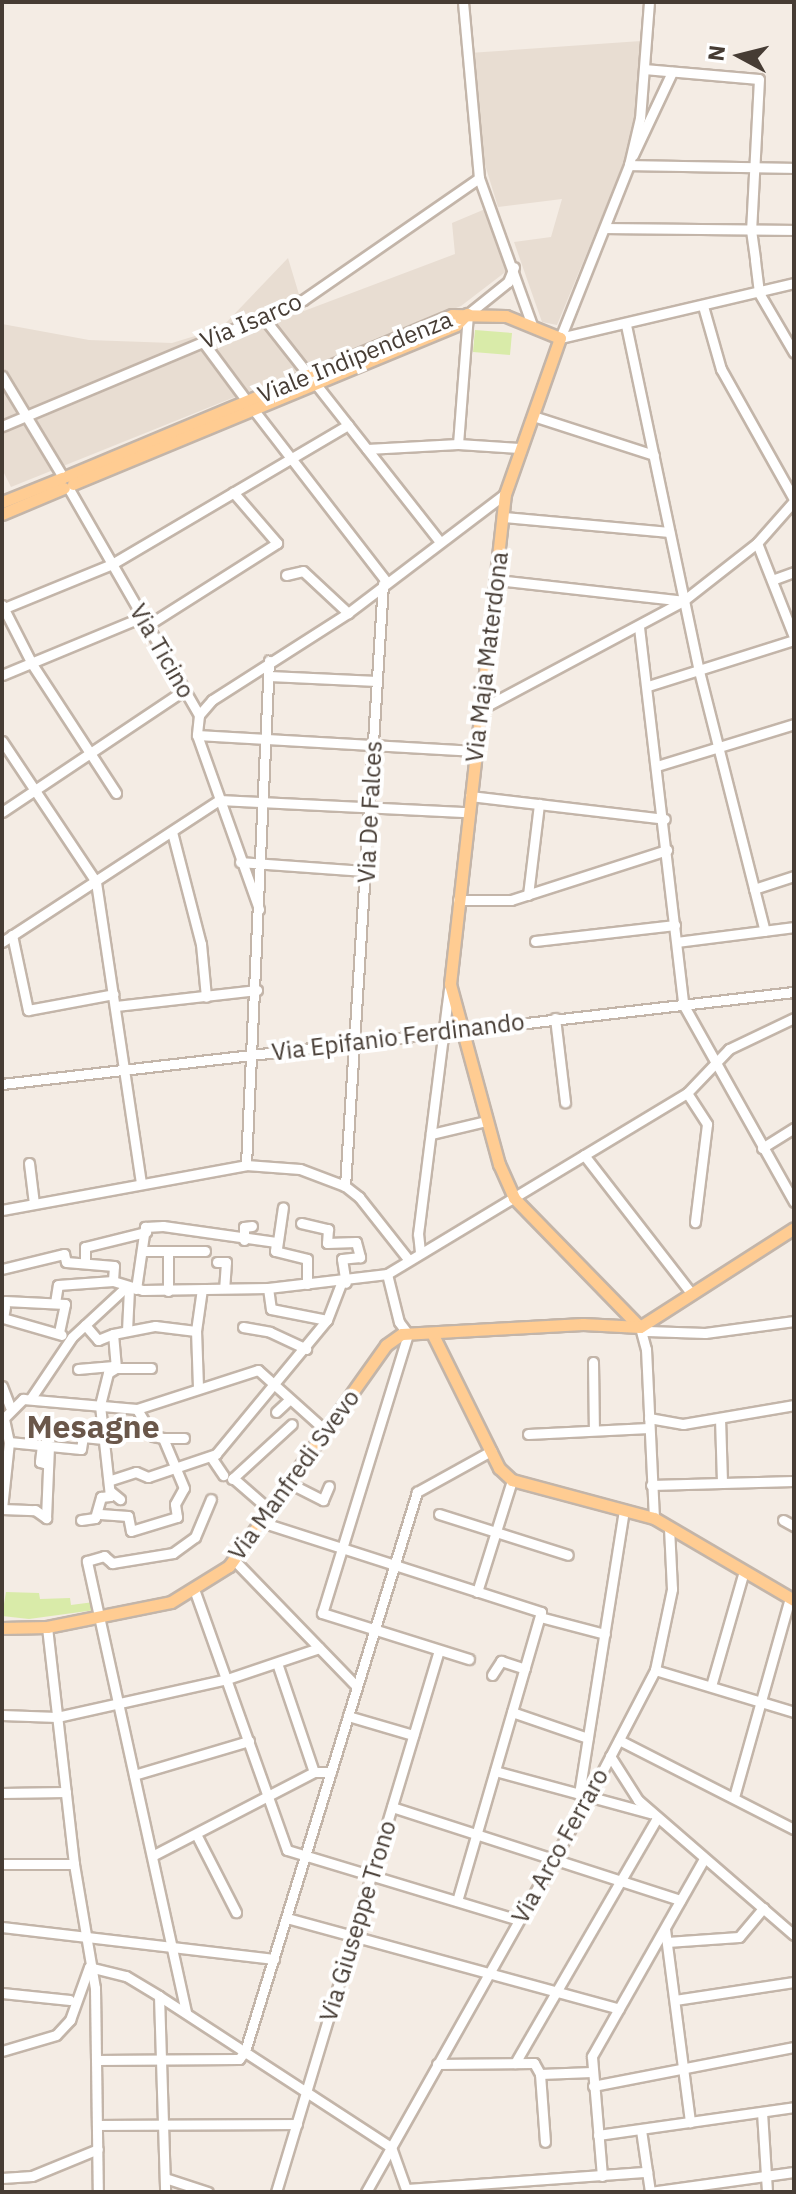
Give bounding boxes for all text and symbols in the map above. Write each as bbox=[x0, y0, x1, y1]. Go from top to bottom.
north arrow bbox=[700, 16, 780, 96]
text: N bbox=[700, 43, 731, 63]
street label: Via Isarco bbox=[196, 287, 306, 355]
street label: Viale Indipendenza bbox=[253, 305, 457, 409]
street label: Via Maja Materdona bbox=[460, 550, 514, 764]
street label: Via Ticino bbox=[124, 599, 200, 703]
street label: Via De Falces bbox=[352, 740, 388, 884]
street label: Via Epifanio Ferdinando bbox=[270, 1007, 526, 1067]
street label: Via Manfredi Svevo bbox=[222, 1384, 366, 1566]
district label: Mesagne bbox=[26, 1407, 160, 1445]
street label: Via Arco Ferraro bbox=[506, 1764, 614, 1928]
street label: Via Giuseppe Trono bbox=[314, 1817, 402, 2025]

